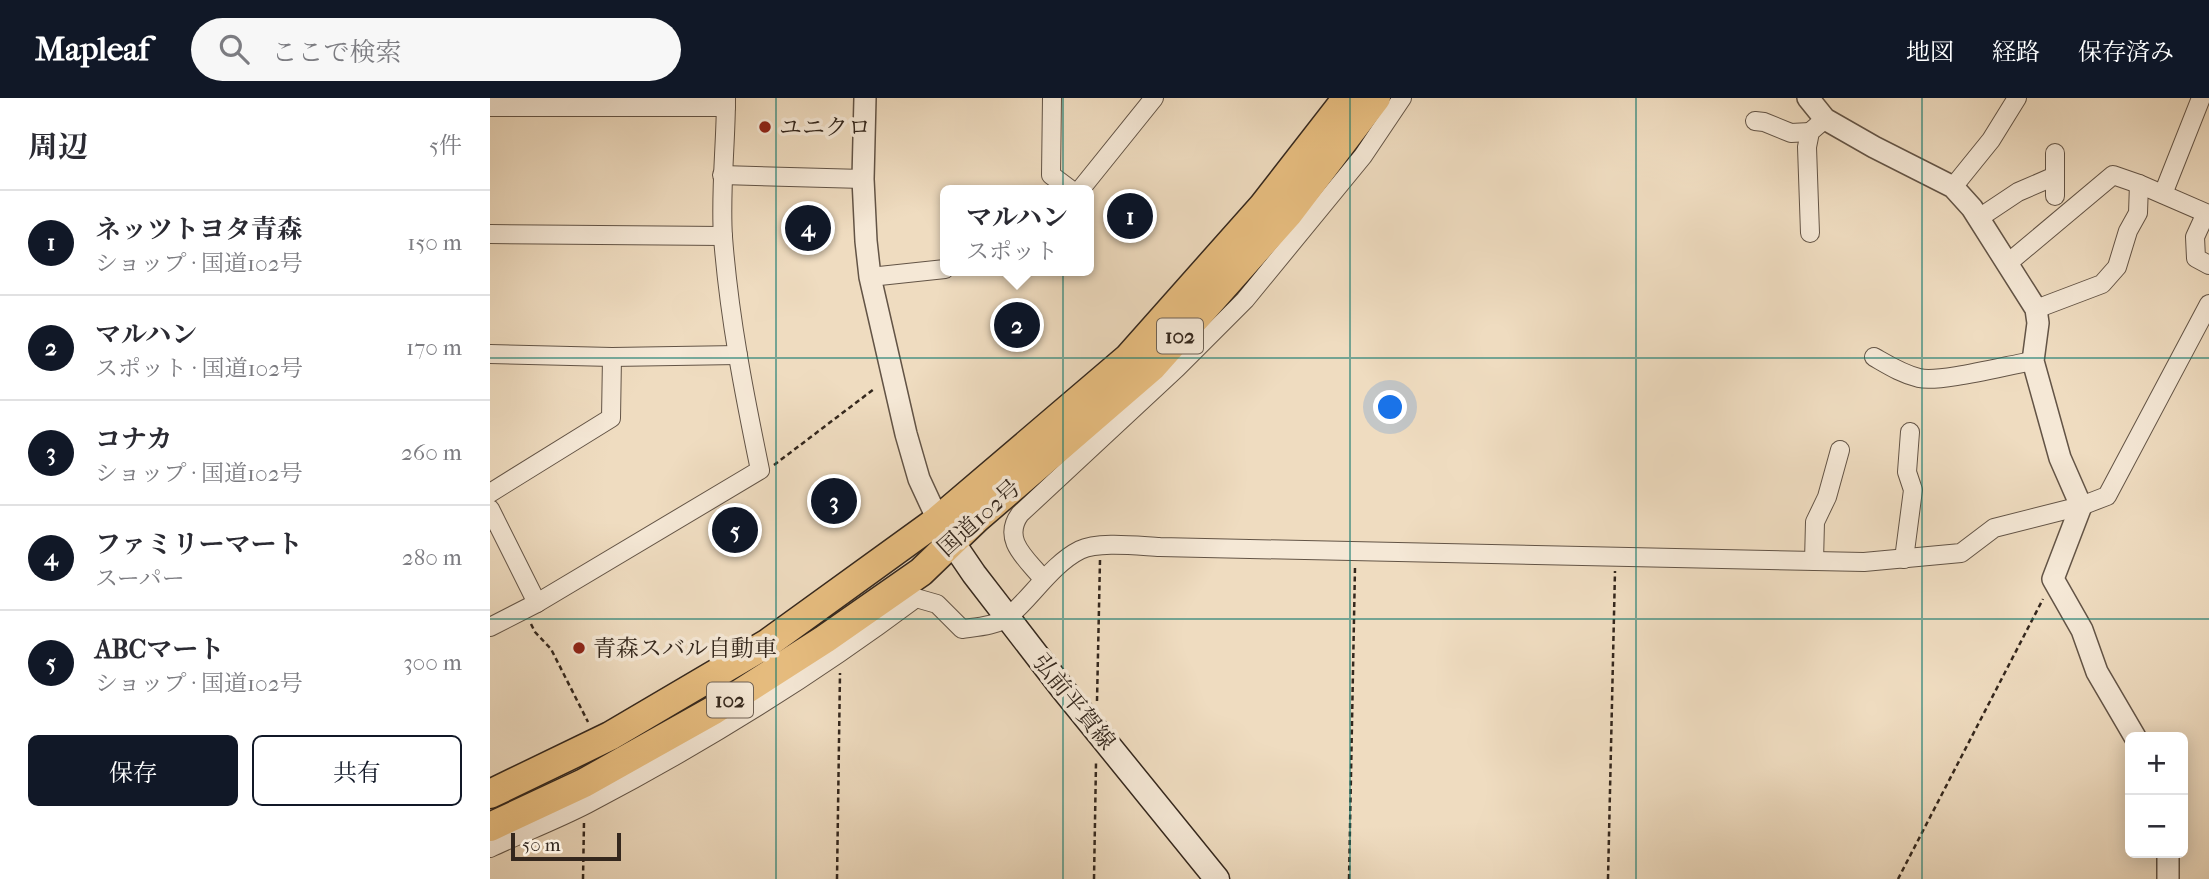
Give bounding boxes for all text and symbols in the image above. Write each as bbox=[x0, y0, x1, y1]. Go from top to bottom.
search box bbox=[191, 18, 681, 81]
text: Mapleaf bbox=[35, 30, 149, 69]
icon: search bbox=[215, 30, 253, 68]
text: ここで検索 bbox=[271, 37, 401, 68]
text: 地図 bbox=[1906, 38, 1954, 66]
text: 経路 bbox=[1992, 38, 2040, 66]
text: 保存済み bbox=[2078, 38, 2174, 66]
place label: ユニクロ bbox=[779, 114, 871, 141]
marker: ユニクロ bbox=[757, 119, 773, 135]
text: 周辺 bbox=[28, 130, 88, 165]
text: 5件 bbox=[429, 132, 462, 159]
popup bbox=[940, 185, 1094, 276]
pin: 1 bbox=[1107, 190, 1153, 242]
pin: 4 bbox=[785, 202, 831, 254]
text: マルハン bbox=[966, 202, 1068, 233]
text: ネッツトヨタ青森 bbox=[95, 214, 303, 245]
text: 1 bbox=[47, 229, 55, 256]
text: 150 m bbox=[407, 229, 462, 256]
text: スポット bbox=[966, 238, 1058, 265]
text: ショップ · 国道102号 bbox=[95, 250, 303, 277]
pin: 2 bbox=[994, 299, 1040, 351]
road number: 102 bbox=[1157, 318, 1203, 354]
text: マルハン bbox=[95, 319, 197, 350]
text: 2 bbox=[45, 334, 57, 361]
text: 170 m bbox=[406, 334, 462, 361]
text: スポット · 国道102号 bbox=[95, 355, 303, 382]
your location bbox=[1373, 390, 1407, 424]
text: コナカ bbox=[95, 424, 172, 455]
text: 3 bbox=[46, 439, 56, 466]
text: 260 m bbox=[401, 439, 462, 466]
text: ショップ · 国道102号 bbox=[95, 460, 303, 487]
street label: 国道102号 bbox=[932, 474, 1026, 562]
pin: 3 bbox=[811, 475, 857, 527]
pin: 5 bbox=[712, 504, 758, 556]
text: ファミリーマート bbox=[95, 529, 302, 560]
text: 4 bbox=[44, 544, 58, 571]
text: 280 m bbox=[402, 544, 462, 571]
text: スーパー bbox=[95, 565, 185, 592]
text: ABCマート bbox=[95, 634, 224, 665]
place label: 青森スバル自動車 bbox=[593, 635, 777, 662]
marker: 青森スバル自動車 bbox=[571, 640, 587, 656]
text: 5 bbox=[46, 649, 56, 676]
text: 300 m bbox=[403, 649, 462, 676]
street label: 弘前平賀線 bbox=[1027, 649, 1121, 755]
text: ショップ · 国道102号 bbox=[95, 670, 303, 697]
road number: 102 bbox=[707, 682, 753, 718]
map controls bbox=[2125, 732, 2188, 858]
button: + bbox=[2125, 732, 2188, 795]
button: 保存 bbox=[28, 735, 238, 806]
button: 共有 bbox=[252, 735, 462, 806]
button: − bbox=[2125, 795, 2188, 858]
scale bar bbox=[511, 830, 621, 862]
text: 50 m bbox=[522, 834, 561, 856]

